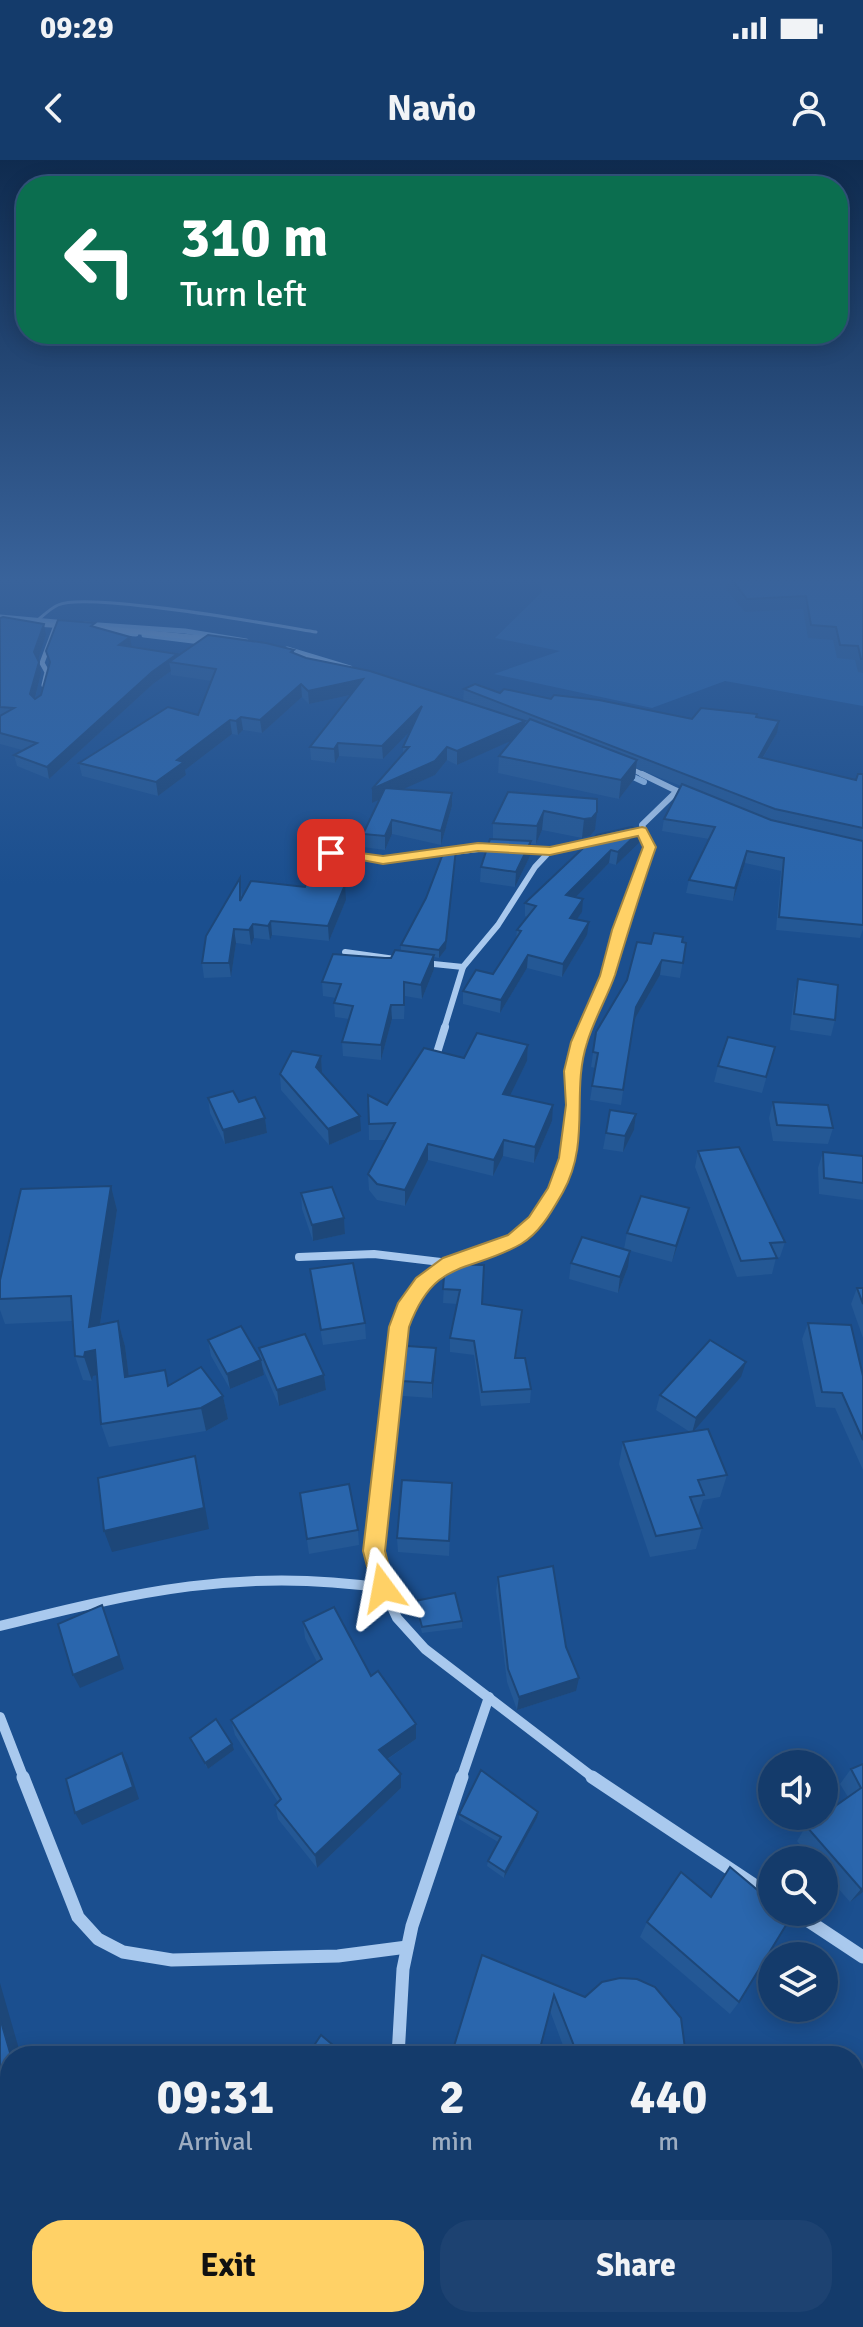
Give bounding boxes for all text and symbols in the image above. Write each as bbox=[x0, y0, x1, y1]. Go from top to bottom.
text: 09:29 bbox=[40, 10, 114, 47]
icon: back bbox=[32, 86, 76, 130]
text: Navio bbox=[387, 86, 476, 131]
icon: person bbox=[787, 86, 831, 130]
text: 310 m bbox=[180, 203, 328, 272]
icon: left bbox=[48, 208, 152, 312]
text: Turn left bbox=[180, 272, 307, 317]
pin bbox=[297, 819, 365, 887]
icon: arrive bbox=[309, 831, 353, 875]
position arrow bbox=[341, 1546, 425, 1630]
map controls bbox=[758, 1750, 838, 2022]
button: sound bbox=[758, 1750, 838, 1830]
button: search bbox=[758, 1846, 838, 1926]
button: layers bbox=[758, 1942, 838, 2022]
text: 09:31 bbox=[157, 2068, 274, 2127]
text: 2 bbox=[439, 2068, 465, 2127]
text: 440 bbox=[630, 2068, 707, 2127]
text: Arrival bbox=[178, 2126, 253, 2158]
text: min bbox=[431, 2126, 473, 2158]
text: m bbox=[658, 2126, 679, 2158]
button: Exit bbox=[32, 2220, 424, 2312]
button: Share bbox=[440, 2220, 832, 2312]

